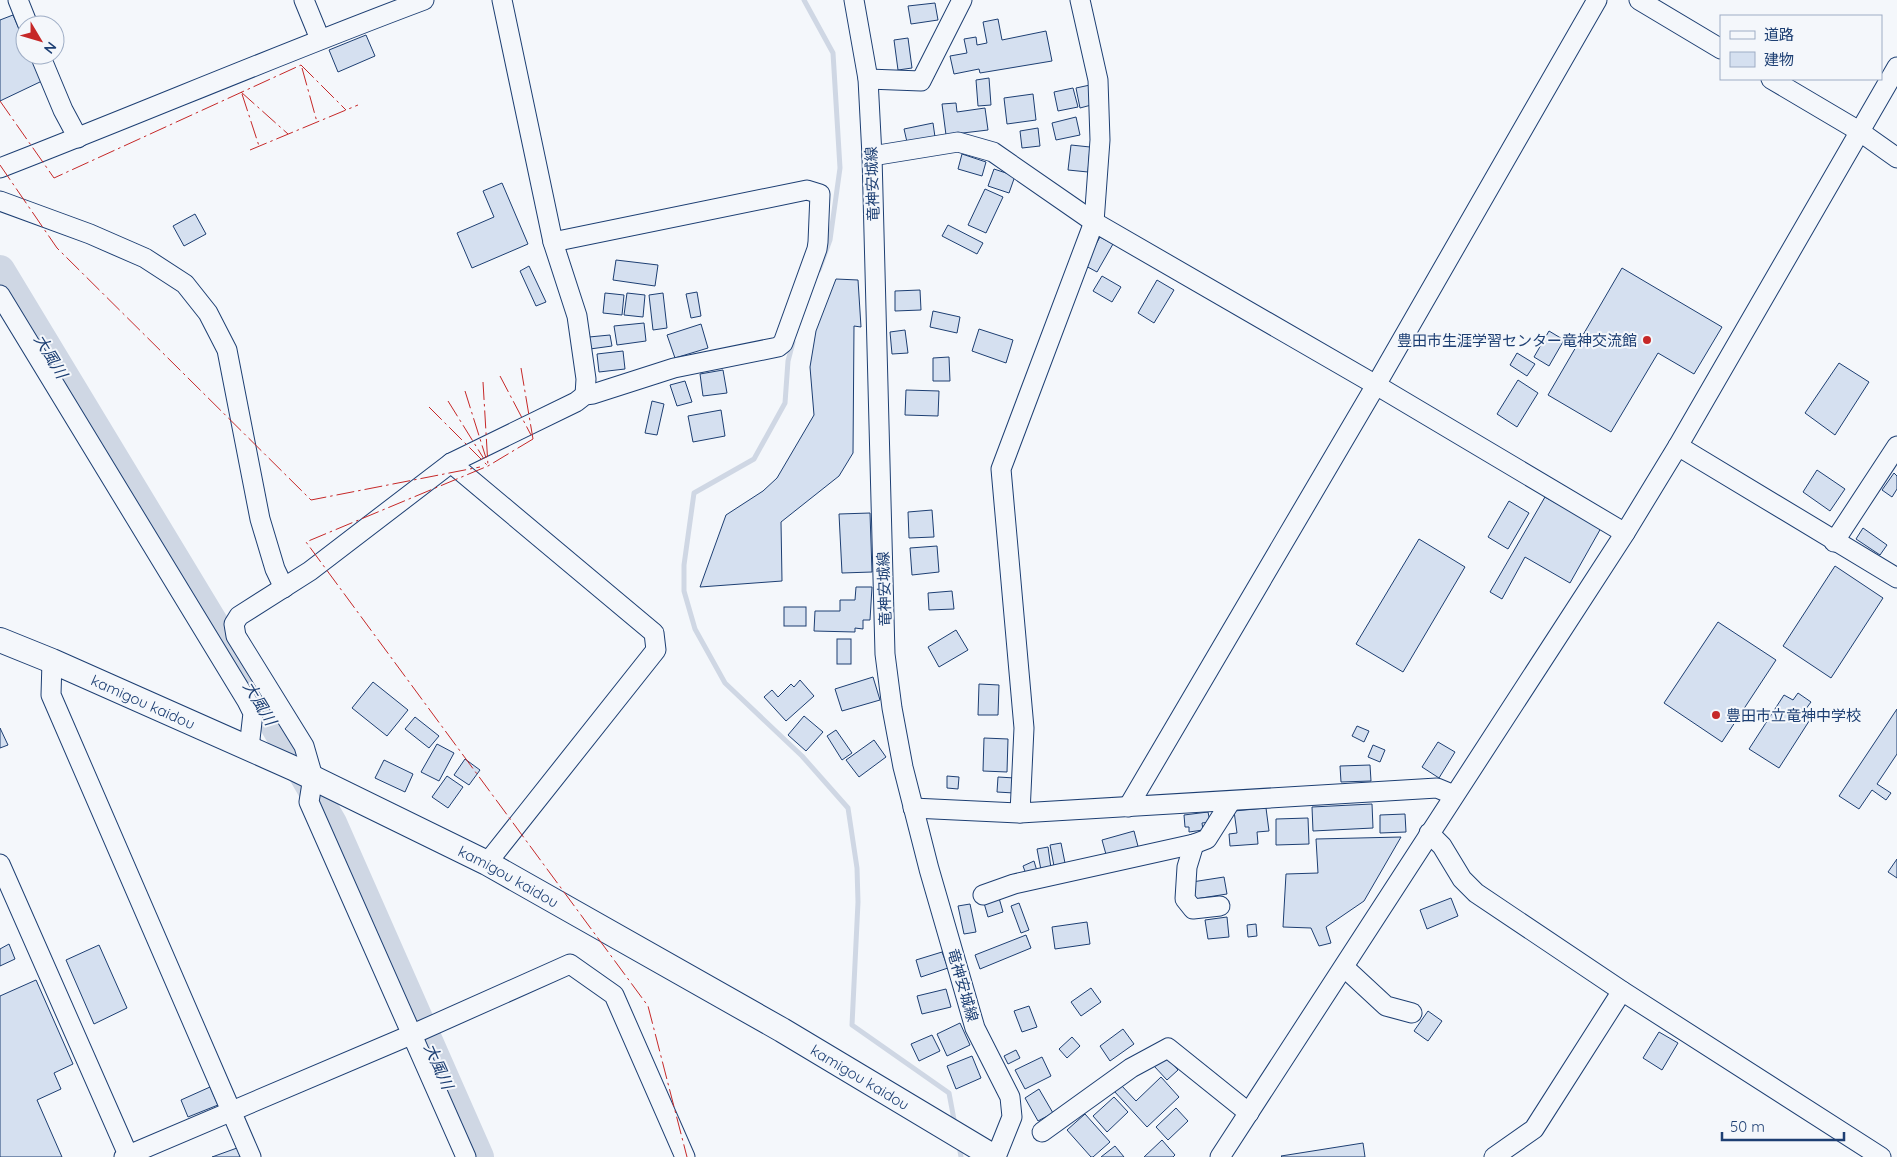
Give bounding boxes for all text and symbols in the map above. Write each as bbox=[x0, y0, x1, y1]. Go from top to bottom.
north arrow bbox=[15, 15, 65, 65]
legend bbox=[1720, 15, 1882, 80]
text: 道路 bbox=[1764, 25, 1794, 44]
text: N bbox=[40, 38, 61, 58]
text: 建物 bbox=[1764, 50, 1794, 69]
street label: 竜神安城線 bbox=[861, 146, 883, 222]
water label: 大風川 bbox=[30, 330, 73, 383]
place label: 豊田市生涯学習センター竜神交流館 bbox=[1397, 331, 1637, 350]
marker: 豊田市生涯学習センター竜神交流館 bbox=[1641, 334, 1653, 346]
street label: 竜神安城線 bbox=[873, 551, 895, 627]
street label: kamigou kaidou bbox=[88, 670, 198, 733]
water label: 大風川 bbox=[239, 677, 282, 730]
place label: 豊田市立竜神中学校 bbox=[1726, 706, 1861, 725]
marker: 豊田市立竜神中学校 bbox=[1710, 709, 1722, 721]
street label: kamigou kaidou bbox=[455, 841, 562, 911]
street label: 竜神安城線 bbox=[944, 946, 982, 1024]
water label: 大風川 bbox=[420, 1040, 459, 1094]
street label: kamigou kaidou bbox=[807, 1040, 913, 1114]
scale bar bbox=[1722, 1110, 1844, 1142]
text: 50 m bbox=[1730, 1117, 1765, 1136]

